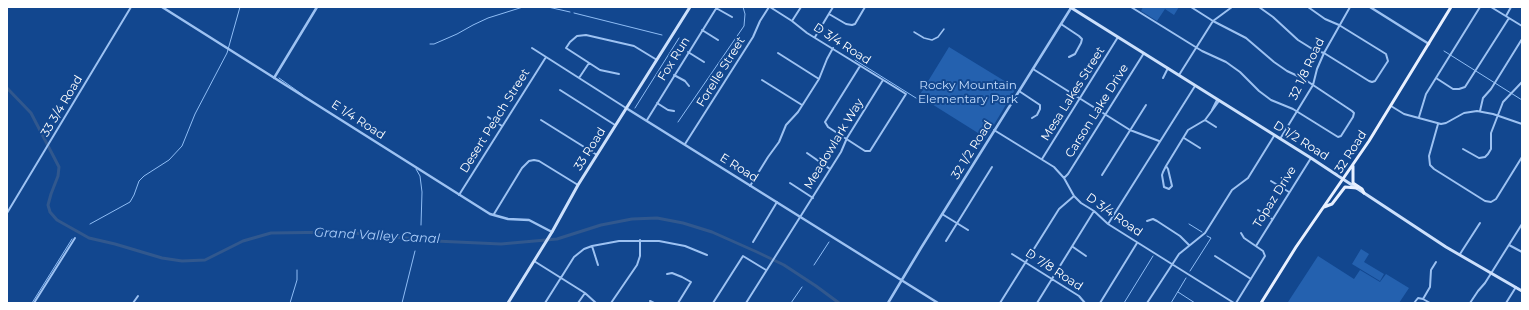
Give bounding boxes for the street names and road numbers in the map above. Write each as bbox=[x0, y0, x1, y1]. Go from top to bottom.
street label: D 3/4 Road bbox=[811, 20, 873, 68]
street label: Fox Run bbox=[655, 34, 693, 84]
street label: Forelle Street bbox=[694, 34, 748, 110]
street label: 32 1/8 Road bbox=[1286, 36, 1328, 102]
street label: Mesa Lakes Street bbox=[1038, 44, 1108, 144]
street label: Carson Lake Drive bbox=[1062, 61, 1132, 161]
street label: Desert Peach Street bbox=[457, 66, 533, 176]
street label: 33 3/4 Road bbox=[38, 73, 86, 139]
street label: Meadowlark Way bbox=[801, 96, 867, 192]
street label: E 1/4 Road bbox=[328, 97, 388, 143]
street label: 32 1/2 Road bbox=[948, 118, 996, 182]
street label: D 1/2 Road bbox=[1271, 118, 1331, 164]
street label: 33 Road bbox=[571, 125, 609, 173]
street label: 32 Road bbox=[1332, 128, 1370, 176]
street label: E Road bbox=[717, 151, 761, 185]
street label: Topaz Drive bbox=[1250, 164, 1300, 230]
street label: D 3/4 Road bbox=[1083, 190, 1145, 240]
street label: D 7/8 Road bbox=[1023, 246, 1085, 294]

